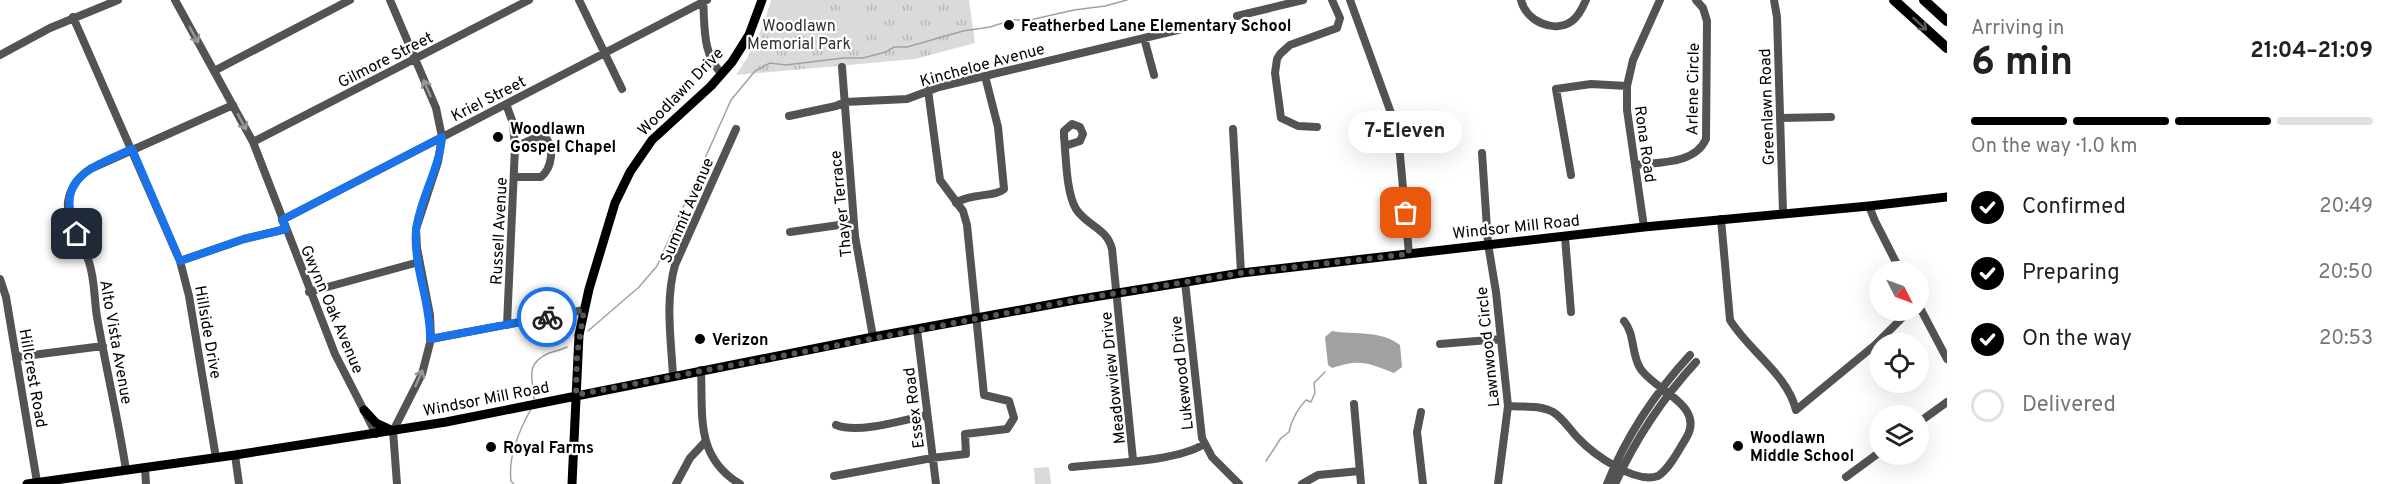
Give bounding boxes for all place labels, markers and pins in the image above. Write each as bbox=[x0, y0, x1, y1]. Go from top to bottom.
place label: Featherbed Lane Elementary School bbox=[1021, 17, 1291, 37]
marker: Featherbed Lane Elementary School bbox=[1002, 18, 1016, 32]
callout: 7-Eleven bbox=[1349, 111, 1463, 153]
place label: Woodlawn Gospel Chapel bbox=[510, 120, 616, 158]
marker: Woodlawn Gospel Chapel bbox=[491, 130, 505, 144]
pin bbox=[1380, 187, 1431, 238]
pin bbox=[51, 208, 102, 259]
place label: Verizon bbox=[712, 331, 768, 351]
marker: Verizon bbox=[693, 332, 707, 346]
place label: Woodlawn Middle School bbox=[1750, 429, 1854, 467]
place label: Royal Farms bbox=[503, 439, 594, 459]
marker: Woodlawn Middle School bbox=[1731, 439, 1745, 453]
marker: Royal Farms bbox=[484, 440, 498, 454]

